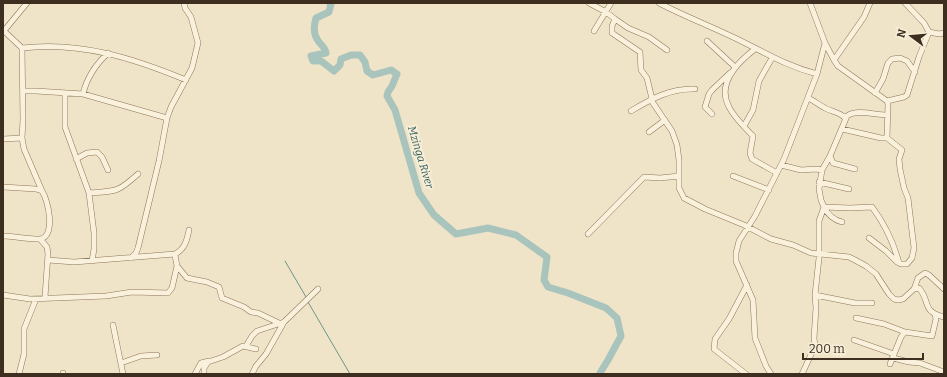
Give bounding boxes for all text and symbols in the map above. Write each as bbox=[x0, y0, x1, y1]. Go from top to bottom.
north arrow bbox=[891, 16, 931, 56]
text: N bbox=[894, 27, 909, 39]
water label: Mzinga River bbox=[405, 124, 436, 190]
scale bar bbox=[803, 335, 923, 361]
text: 200 m bbox=[809, 342, 845, 356]

